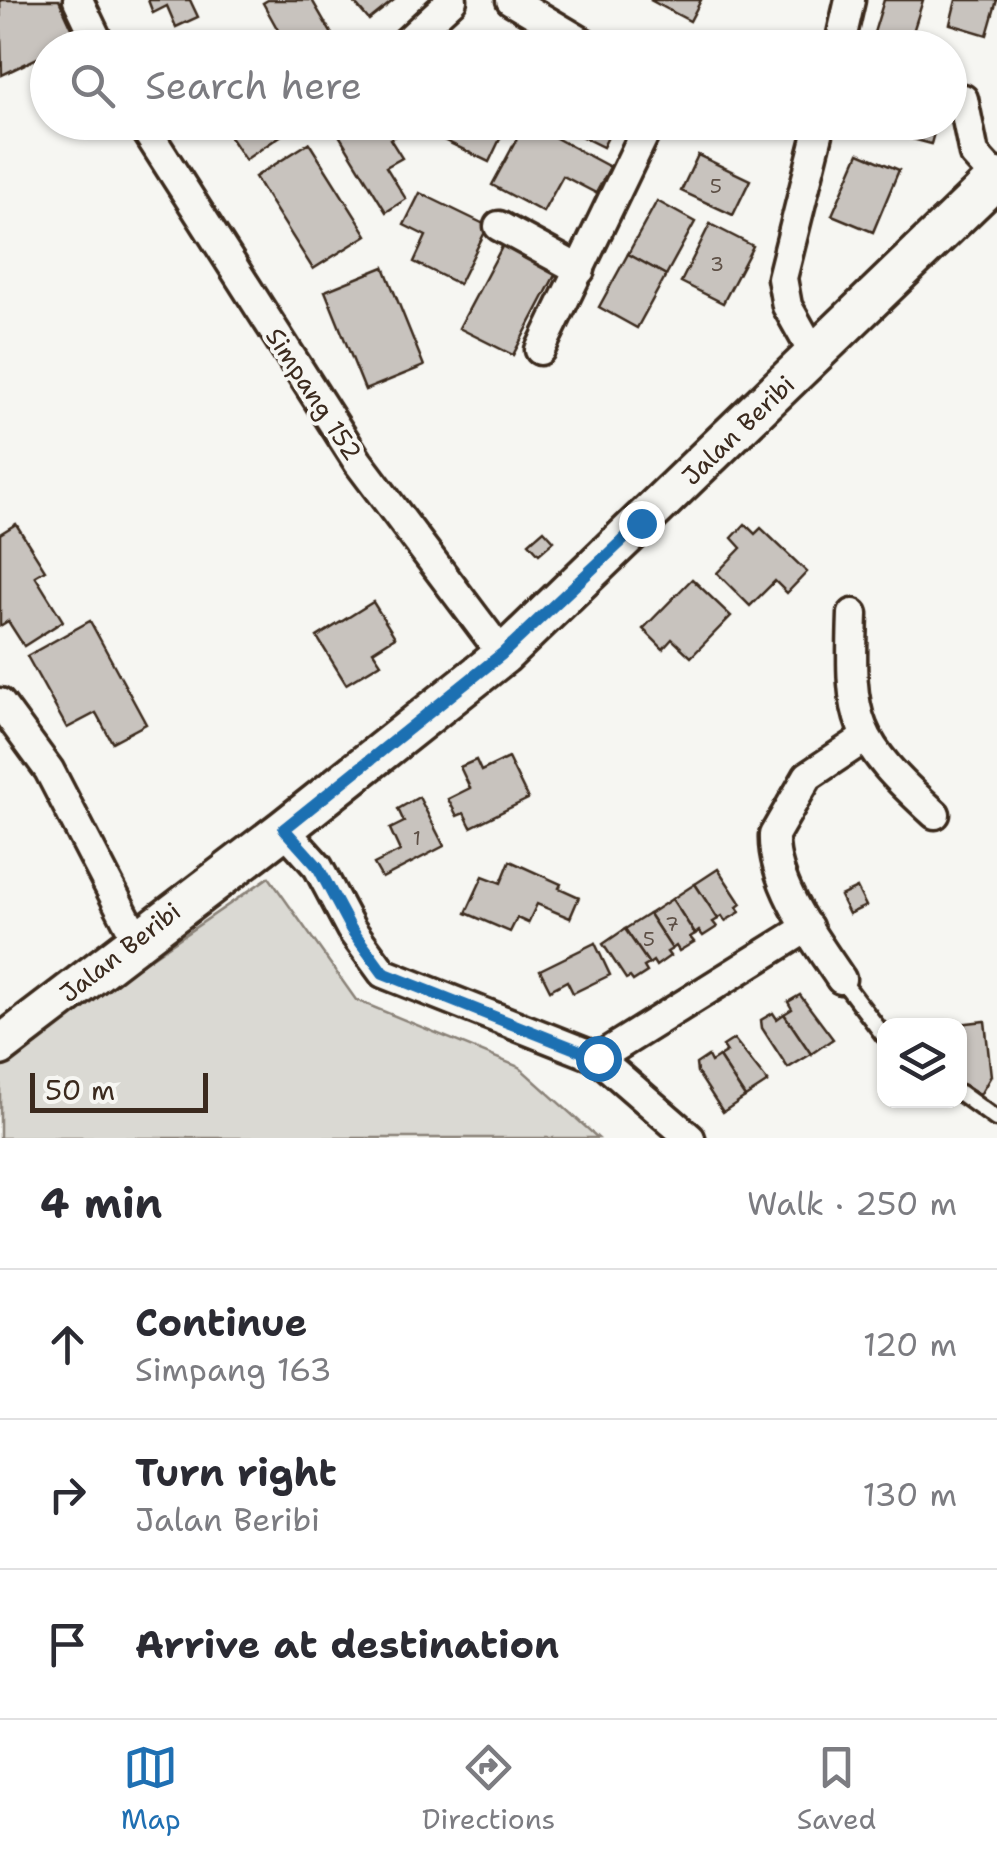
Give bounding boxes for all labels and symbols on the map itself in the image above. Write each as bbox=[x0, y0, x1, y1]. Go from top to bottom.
house number: 5 bbox=[710, 173, 722, 199]
house number: 3 bbox=[710, 251, 724, 277]
street label: Simpang 152 bbox=[258, 321, 370, 467]
street label: Jalan Beribi bbox=[674, 368, 802, 492]
route end bbox=[619, 501, 665, 547]
house number: 1 bbox=[413, 825, 421, 851]
street label: Jalan Beribi bbox=[53, 894, 187, 1010]
house number: 7 bbox=[665, 911, 679, 937]
house number: 5 bbox=[643, 926, 655, 952]
route start bbox=[576, 1036, 622, 1082]
scale bar bbox=[30, 1068, 208, 1112]

